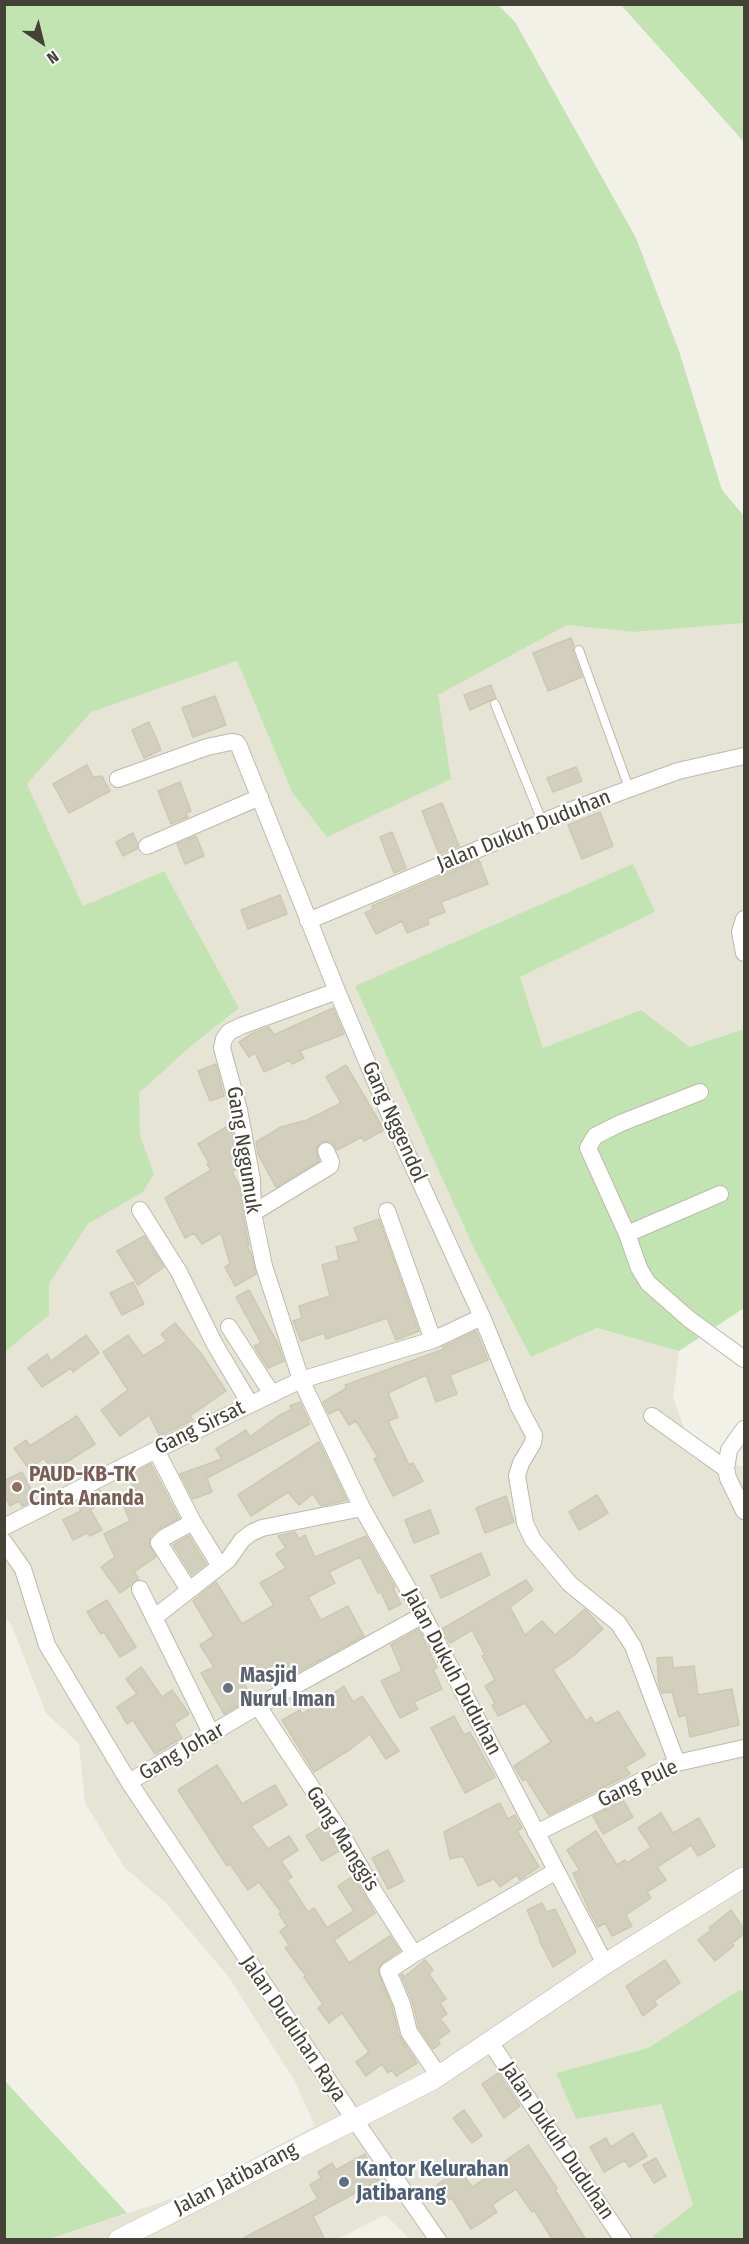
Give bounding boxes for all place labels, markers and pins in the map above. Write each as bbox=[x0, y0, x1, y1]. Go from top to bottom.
place label: PAUD-KB-TK Cinta Ananda bbox=[29, 1462, 144, 1512]
marker: PAUD-KB-TK Cinta Ananda bbox=[10, 1480, 24, 1494]
place label: Masjid Nurul Iman bbox=[240, 1663, 335, 1713]
marker: Masjid Nurul Iman bbox=[221, 1681, 235, 1695]
place label: Kantor Kelurahan Jatibarang bbox=[356, 2157, 509, 2207]
marker: Kantor Kelurahan Jatibarang bbox=[337, 2175, 351, 2189]

